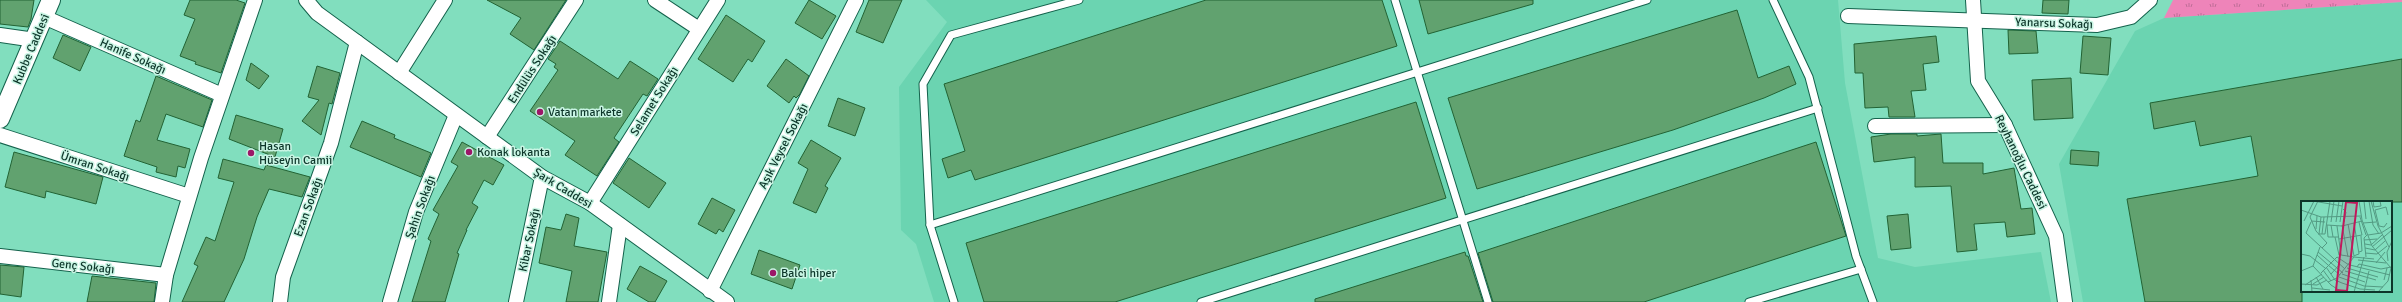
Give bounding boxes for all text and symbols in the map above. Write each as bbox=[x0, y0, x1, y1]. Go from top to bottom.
street label: Kubbe Caddesi bbox=[10, 12, 53, 87]
street label: Yanarsu Sokağı bbox=[2015, 15, 2093, 32]
street label: Endülüs Sokağı bbox=[505, 32, 560, 106]
street label: Hanife Sokağı bbox=[97, 35, 168, 78]
street label: Selamet Sokağı bbox=[627, 64, 682, 139]
street label: Aşık Veysel Sokağı bbox=[755, 101, 812, 192]
place label: Vatan markete bbox=[548, 105, 622, 120]
marker: Vatan markete bbox=[535, 107, 545, 117]
street label: Reyhanoğlu Caddesi bbox=[1991, 113, 2050, 212]
place label: Hasan Hüseyin Camii bbox=[259, 139, 332, 168]
place label: Konak lokanta bbox=[477, 145, 550, 160]
marker: Konak lokanta bbox=[464, 147, 474, 157]
street label: Ümran Sokağı bbox=[58, 148, 131, 185]
marker: Hasan Hüseyin Camii bbox=[246, 148, 256, 158]
street label: Şark Caddesi bbox=[530, 165, 595, 212]
street label: Şahin Sokağı bbox=[402, 173, 439, 241]
street label: Ezan Sokağı bbox=[291, 175, 326, 239]
inset map bbox=[2301, 201, 2392, 292]
street label: Kibar Sokağı bbox=[515, 207, 544, 273]
street label: Genç Sokağı bbox=[51, 256, 115, 277]
place label: Balci hiper bbox=[781, 266, 837, 281]
marker: Balci hiper bbox=[768, 268, 778, 278]

